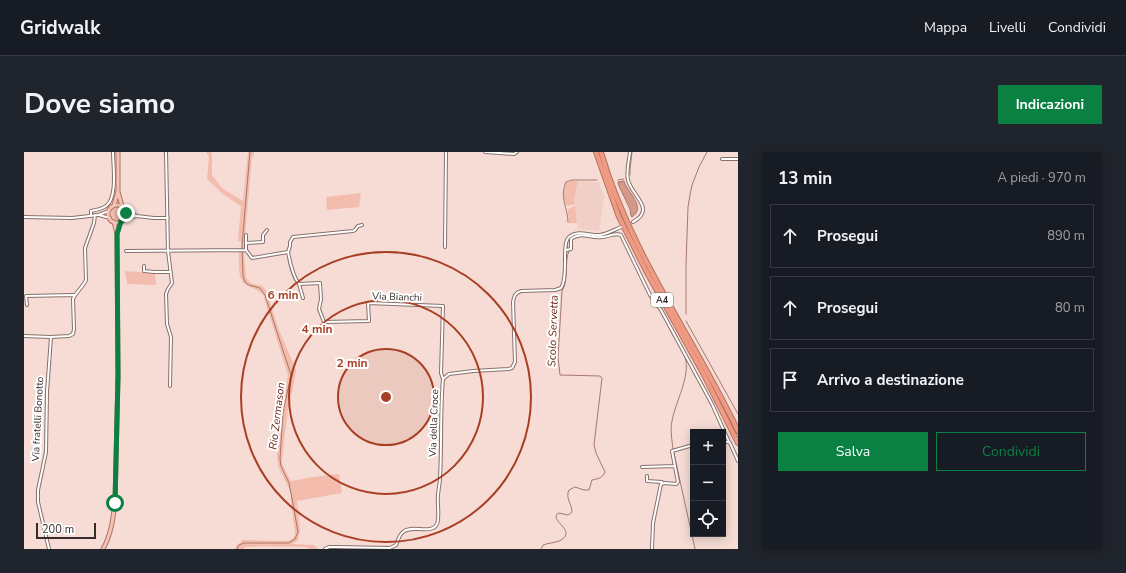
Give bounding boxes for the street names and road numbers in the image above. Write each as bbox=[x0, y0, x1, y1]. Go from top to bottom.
street label: Via Bianchi bbox=[371, 289, 422, 305]
road number: A4 bbox=[651, 293, 673, 307]
street label: Via fratelli Bonotto bbox=[29, 376, 47, 463]
street label: Via della Croce bbox=[426, 389, 442, 458]

